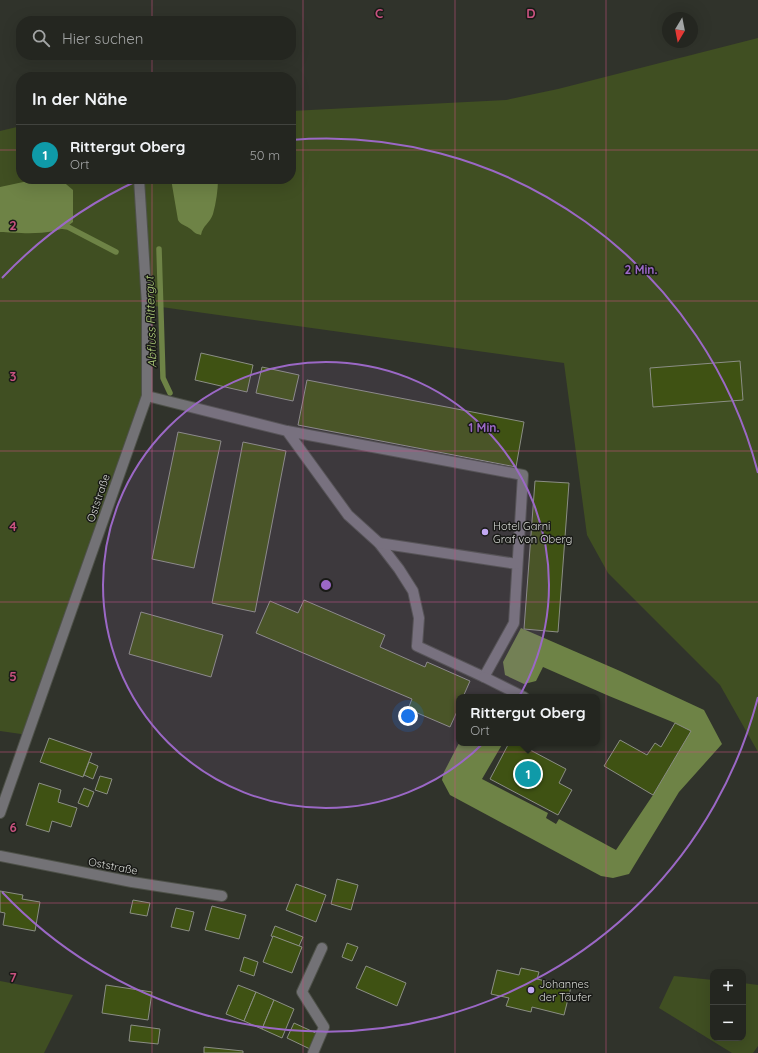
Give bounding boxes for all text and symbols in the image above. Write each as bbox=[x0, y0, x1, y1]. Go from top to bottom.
text: C bbox=[375, 5, 383, 21]
text: D bbox=[526, 5, 536, 21]
north arrow bbox=[662, 12, 698, 48]
search box bbox=[16, 16, 296, 60]
icon: search bbox=[30, 27, 52, 49]
text: Hier suchen bbox=[62, 29, 143, 48]
text: In der Nähe bbox=[32, 88, 128, 109]
text: Rittergut Oberg bbox=[70, 137, 185, 156]
text: 1 bbox=[42, 147, 48, 163]
text: 50 m bbox=[250, 147, 280, 163]
text: Ort bbox=[70, 156, 89, 172]
text: 2 bbox=[9, 217, 17, 233]
text: 2 Min. bbox=[625, 262, 658, 277]
water label: Abfluss Rittergut bbox=[141, 274, 160, 368]
text: 3 bbox=[10, 368, 17, 384]
text: 1 Min. bbox=[469, 420, 499, 435]
street label: Oststraße bbox=[83, 472, 113, 524]
text: 4 bbox=[9, 518, 17, 534]
place label: Hotel Garni Graf von Oberg bbox=[493, 519, 572, 546]
marker: Hotel Garni Graf von Oberg bbox=[480, 527, 490, 537]
centre of rings bbox=[319, 578, 333, 592]
text: 5 bbox=[9, 668, 17, 684]
popup bbox=[456, 694, 600, 746]
text: Rittergut Oberg bbox=[470, 703, 586, 722]
your location bbox=[398, 706, 418, 726]
text: Ort bbox=[470, 722, 490, 738]
pin: 1 bbox=[515, 759, 541, 789]
text: 6 bbox=[9, 819, 17, 835]
street label: Oststraße bbox=[87, 854, 139, 878]
text: 7 bbox=[9, 969, 17, 985]
map controls bbox=[710, 969, 746, 1041]
button: + bbox=[710, 969, 746, 1005]
place label: Johannes der Täufer bbox=[539, 977, 592, 1004]
marker: Johannes der Täufer bbox=[526, 985, 536, 995]
button: − bbox=[710, 1005, 746, 1041]

